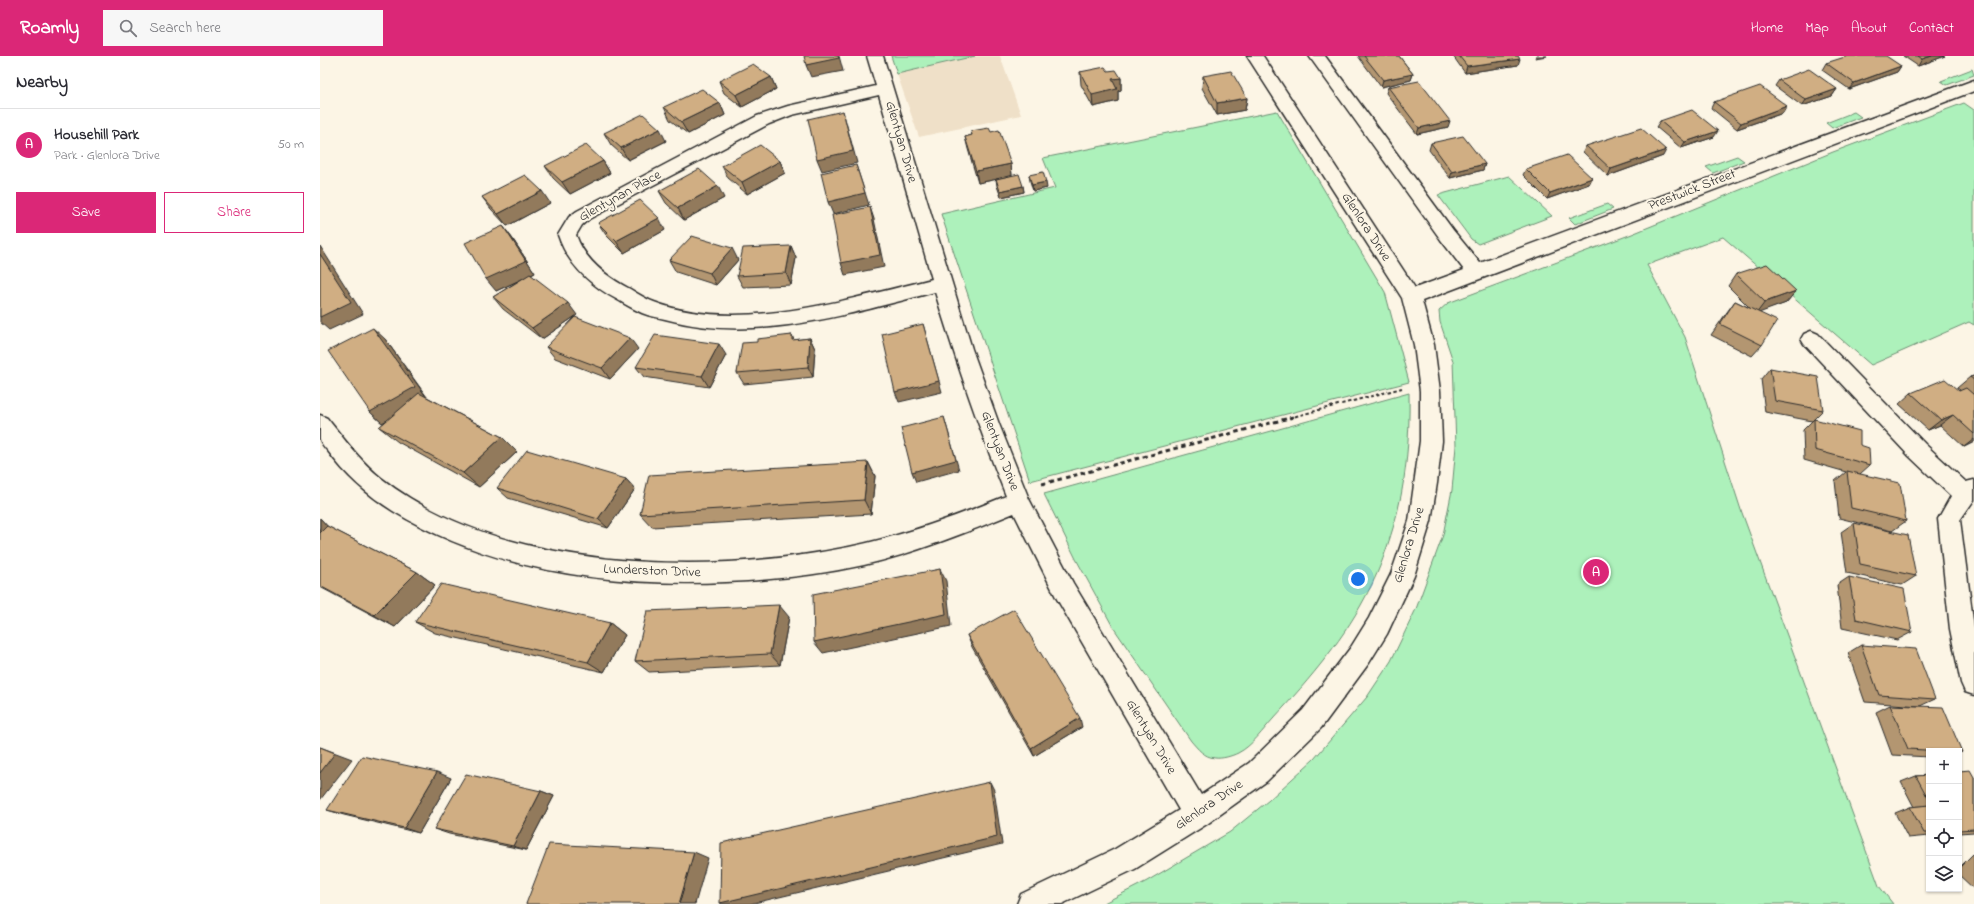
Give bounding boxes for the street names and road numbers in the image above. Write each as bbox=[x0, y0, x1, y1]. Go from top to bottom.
street label: Glentyan Drive bbox=[878, 99, 923, 186]
street label: Glentynan Place bbox=[575, 164, 666, 228]
street label: Prestwick Street bbox=[1645, 164, 1739, 216]
street label: Glenlora Drive bbox=[1336, 188, 1397, 266]
street label: Glentyan Drive bbox=[974, 408, 1025, 495]
street label: Glenlora Drive bbox=[1387, 504, 1431, 586]
street label: Lunderston Drive bbox=[603, 559, 702, 583]
street label: Glentyan Drive bbox=[1120, 696, 1182, 780]
street label: Glenlora Drive bbox=[1171, 774, 1248, 836]

